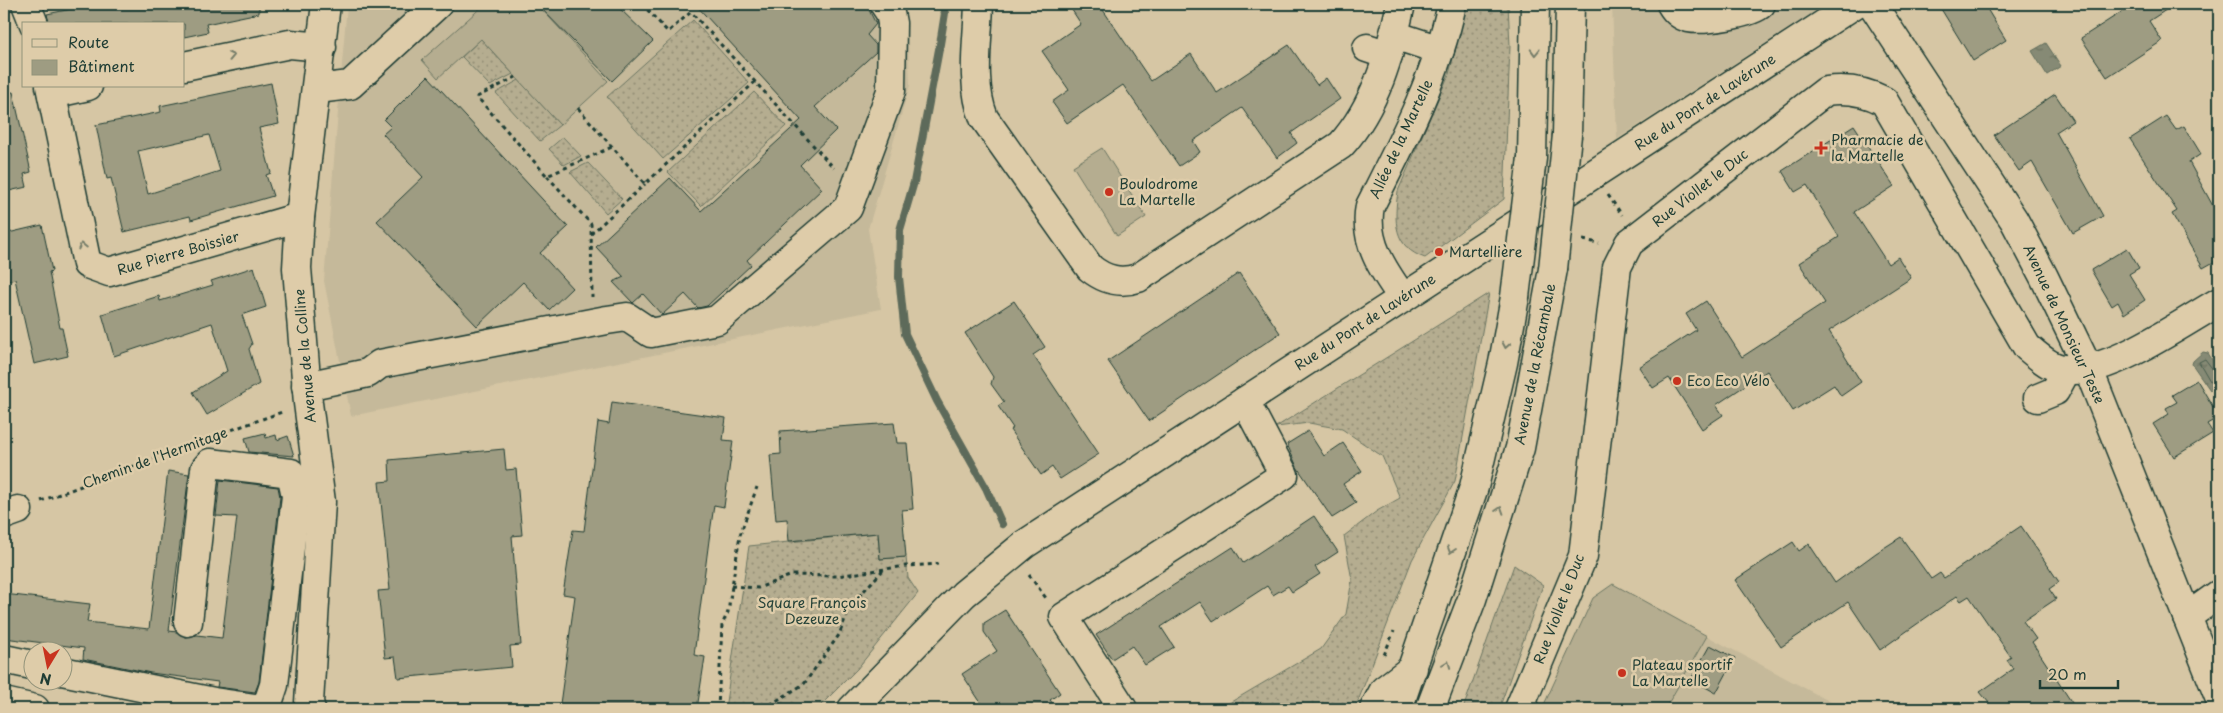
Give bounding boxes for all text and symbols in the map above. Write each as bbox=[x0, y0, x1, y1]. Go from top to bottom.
legend bbox=[22, 22, 185, 88]
text: Route bbox=[68, 30, 109, 53]
street label: Rue du Pont de Lavérune bbox=[1630, 48, 1780, 155]
one-way arrow bbox=[1529, 49, 1540, 57]
one-way arrow bbox=[227, 52, 236, 62]
text: Bâtiment bbox=[68, 54, 135, 77]
street label: Allée de la Martelle bbox=[1364, 75, 1438, 202]
place label: Pharmacie de la Martelle bbox=[1831, 129, 1924, 166]
marker: Pharmacie de la Martelle bbox=[1815, 142, 1827, 154]
street label: Rue Viollet le Duc bbox=[1647, 143, 1752, 232]
place label: Boulodrome La Martelle bbox=[1119, 173, 1198, 210]
marker: Boulodrome La Martelle bbox=[1103, 186, 1115, 198]
street label: Rue Pierre Boissier bbox=[115, 225, 242, 280]
place label: Martellière bbox=[1449, 241, 1523, 262]
street label: Avenue de Monsieur Teste bbox=[2018, 241, 2111, 407]
one-way arrow bbox=[77, 242, 88, 251]
marker: Martellière bbox=[1433, 246, 1445, 258]
street label: Rue du Pont de Lavérune bbox=[1290, 268, 1440, 375]
street label: Avenue de la Récambale bbox=[1509, 281, 1560, 446]
street label: Avenue de la Colline bbox=[288, 288, 321, 424]
one-way arrow bbox=[1502, 340, 1512, 349]
place label: Eco Eco Vélo bbox=[1687, 370, 1770, 391]
marker: Eco Eco Vélo bbox=[1671, 375, 1683, 387]
street label: Chemin de l'Hermitage bbox=[79, 422, 230, 494]
one-way arrow bbox=[1495, 507, 1505, 515]
one-way arrow bbox=[1447, 545, 1457, 553]
street label: Rue Viollet le Duc bbox=[1528, 550, 1589, 667]
park label: Square François Dezeuze bbox=[758, 592, 866, 629]
north arrow bbox=[22, 640, 72, 690]
place label: Plateau sportif La Martelle bbox=[1632, 654, 1733, 691]
scale bar bbox=[2040, 658, 2118, 690]
one-way arrow bbox=[1441, 660, 1451, 669]
text: 20 m bbox=[2048, 662, 2087, 685]
marker: Plateau sportif La Martelle bbox=[1616, 667, 1628, 679]
text: N bbox=[38, 668, 53, 691]

